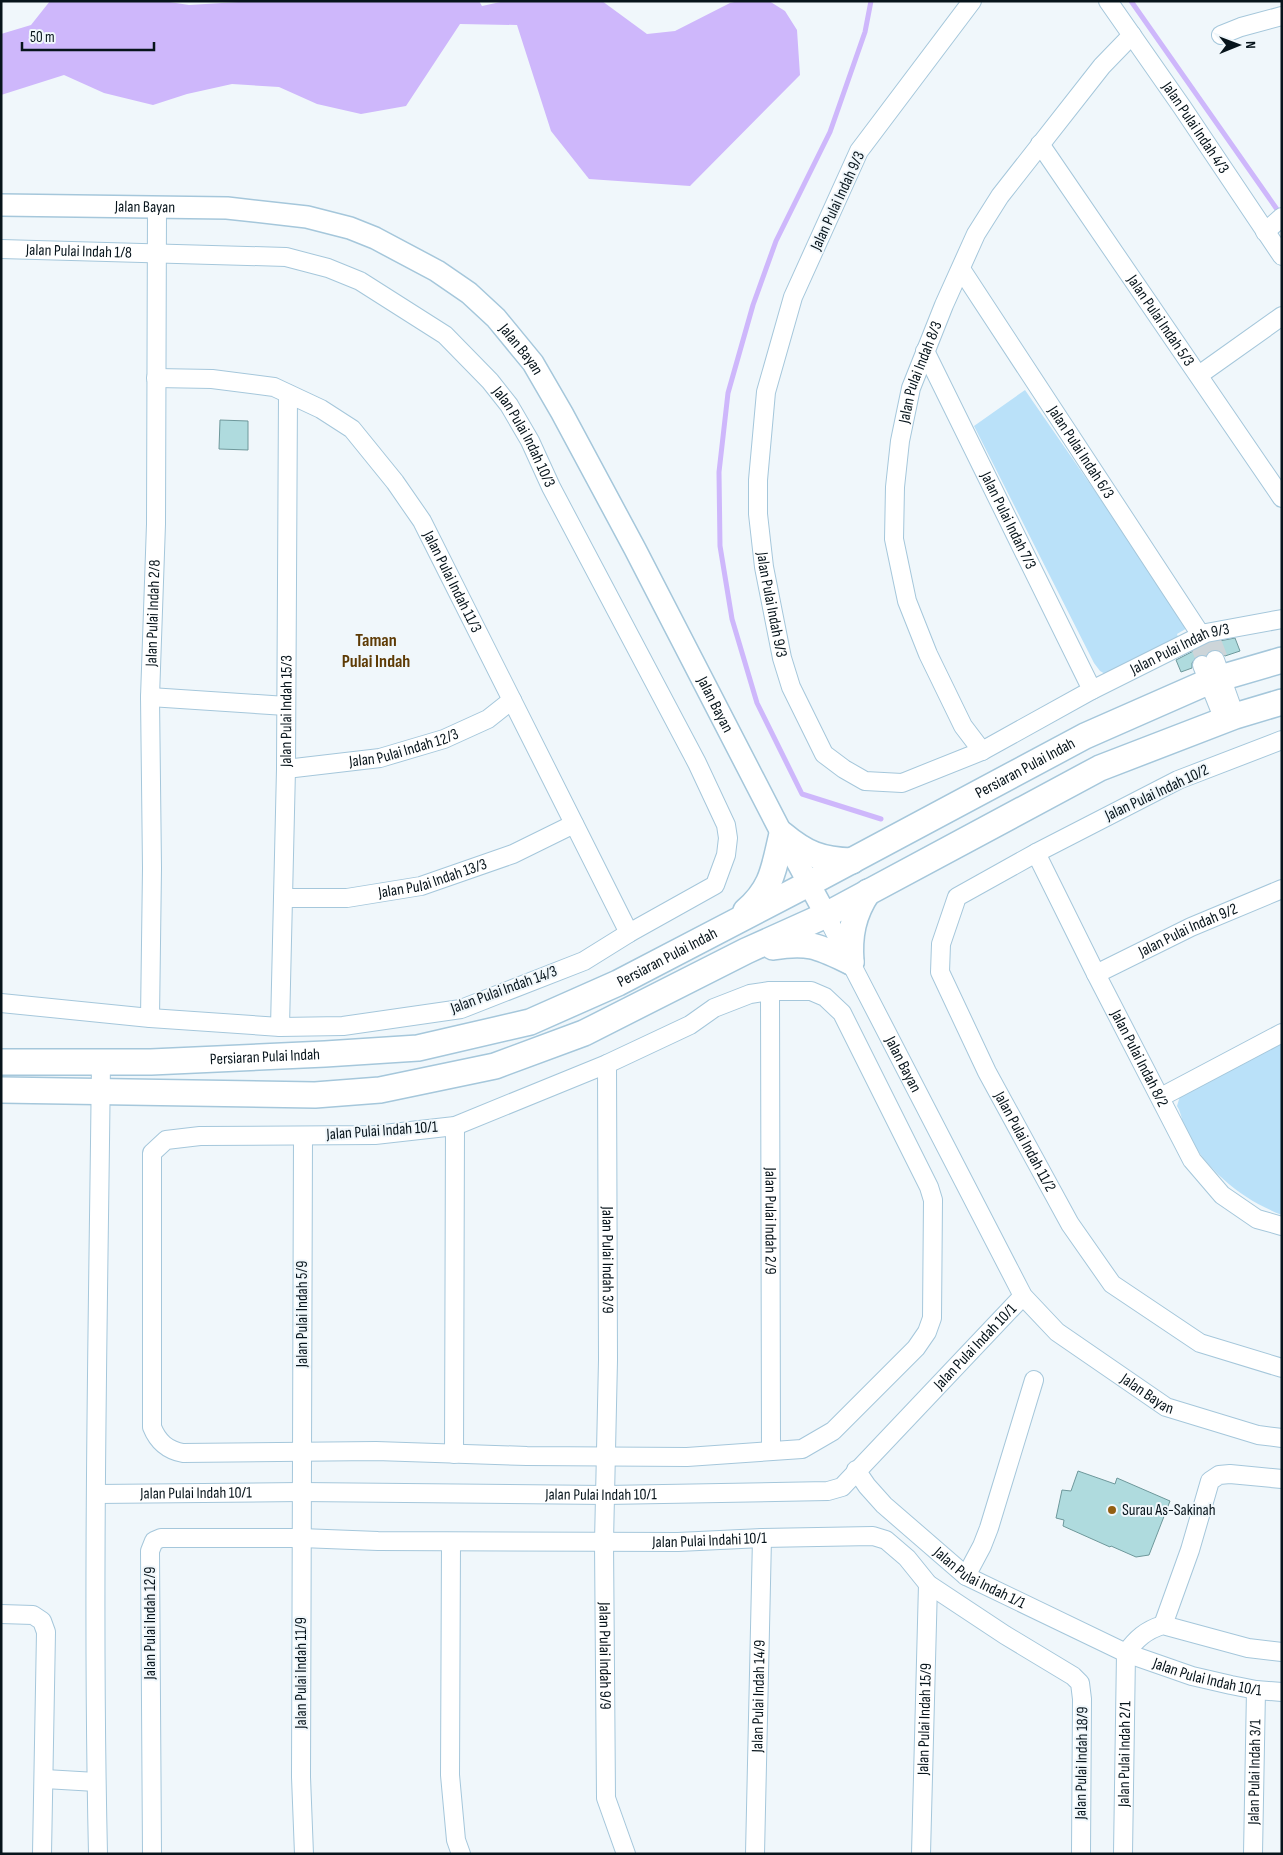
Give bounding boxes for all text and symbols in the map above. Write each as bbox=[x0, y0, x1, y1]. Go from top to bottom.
scale bar bbox=[22, 20, 155, 52]
north arrow bbox=[1213, 20, 1263, 70]
text: 50 m bbox=[30, 28, 55, 47]
text: N bbox=[1242, 41, 1259, 49]
street label: Jalan Pulai Indah 4/3 bbox=[1157, 77, 1233, 177]
street label: Jalan Pulai Indah 9/3 bbox=[806, 149, 869, 254]
street label: Jalan Bayan bbox=[114, 197, 175, 217]
street label: Jalan Pulai Indah 1/8 bbox=[25, 240, 132, 262]
street label: Jalan Pulai Indah 5/3 bbox=[1122, 271, 1199, 370]
street label: Jalan Pulai Indah 8/3 bbox=[894, 318, 946, 426]
street label: Jalan Bayan bbox=[494, 319, 547, 378]
street label: Jalan Pulai Indah 10/3 bbox=[488, 382, 559, 490]
street label: Jalan Pulai Indah 6/3 bbox=[1043, 401, 1118, 502]
street label: Jalan Pulai Indah 7/3 bbox=[976, 468, 1041, 572]
street label: Jalan Pulai Indah 11/3 bbox=[419, 527, 486, 636]
street label: Jalan Pulai Indah 9/3 bbox=[753, 550, 791, 659]
street label: Jalan Pulai Indah 2/8 bbox=[142, 559, 164, 668]
street label: Jalan Pulai Indah 9/3 bbox=[1126, 619, 1231, 679]
district label: Taman Pulai Indah bbox=[342, 630, 410, 672]
street label: Jalan Pulai Indah 15/3 bbox=[277, 655, 296, 768]
street label: Jalan Bayan bbox=[692, 672, 737, 736]
street label: Jalan Pulai Indah 12/3 bbox=[347, 724, 462, 771]
street label: Persiaran Pulai Indah bbox=[972, 734, 1078, 802]
street label: Jalan Pulai Indah 10/2 bbox=[1101, 761, 1212, 826]
street label: Jalan Pulai Indah 13/3 bbox=[376, 854, 489, 902]
street label: Jalan Pulai Indah 9/2 bbox=[1134, 899, 1240, 961]
street label: Persiaran Pulai Indah bbox=[614, 923, 720, 991]
street label: Jalan Pulai Indah 14/3 bbox=[447, 962, 560, 1018]
street label: Jalan Pulai Indah 8/2 bbox=[1106, 1006, 1172, 1110]
street label: Jalan Bayan bbox=[880, 1032, 925, 1095]
street label: Persiaran Pulai Indah bbox=[209, 1045, 320, 1069]
street label: Jalan Pulai Indah 11/2 bbox=[990, 1087, 1060, 1195]
street label: Jalan Pulai Indah 10/1 bbox=[325, 1118, 439, 1144]
street label: Jalan Pulai Indah 2/9 bbox=[761, 1166, 780, 1275]
street label: Jalan Pulai Indah 3/9 bbox=[598, 1205, 617, 1314]
street label: Jalan Pulai Indah 5/9 bbox=[293, 1261, 312, 1368]
street label: Jalan Pulai Indah 10/1 bbox=[929, 1299, 1021, 1394]
street label: Jalan Bayan bbox=[1116, 1369, 1176, 1418]
street label: Jalan Pulai Indah 10/1 bbox=[139, 1483, 252, 1503]
street label: Jalan Pulai Indah 10/1 bbox=[544, 1485, 657, 1505]
place label: Surau As-Sakinah bbox=[1122, 1501, 1216, 1520]
marker: Surau As-Sakinah bbox=[1106, 1504, 1118, 1516]
street label: Jalan Pulai Indahi 10/1 bbox=[651, 1528, 767, 1552]
street label: Jalan Pulai Indah 1/1 bbox=[929, 1542, 1029, 1613]
street label: Jalan Pulai Indah 12/9 bbox=[141, 1567, 160, 1680]
street label: Jalan Pulai Indah 9/9 bbox=[595, 1601, 615, 1710]
street label: Jalan Pulai Indah 11/9 bbox=[292, 1617, 311, 1730]
street label: Jalan Pulai Indah 14/9 bbox=[748, 1640, 769, 1754]
street label: Jalan Pulai Indah 10/1 bbox=[1150, 1653, 1263, 1700]
street label: Jalan Pulai Indah 15/9 bbox=[914, 1663, 935, 1776]
street label: Jalan Pulai Indah 2/1 bbox=[1114, 1701, 1135, 1808]
street label: Jalan Pulai Indah 18/9 bbox=[1072, 1706, 1092, 1821]
street label: Jalan Pulai Indah 3/1 bbox=[1244, 1719, 1265, 1826]

